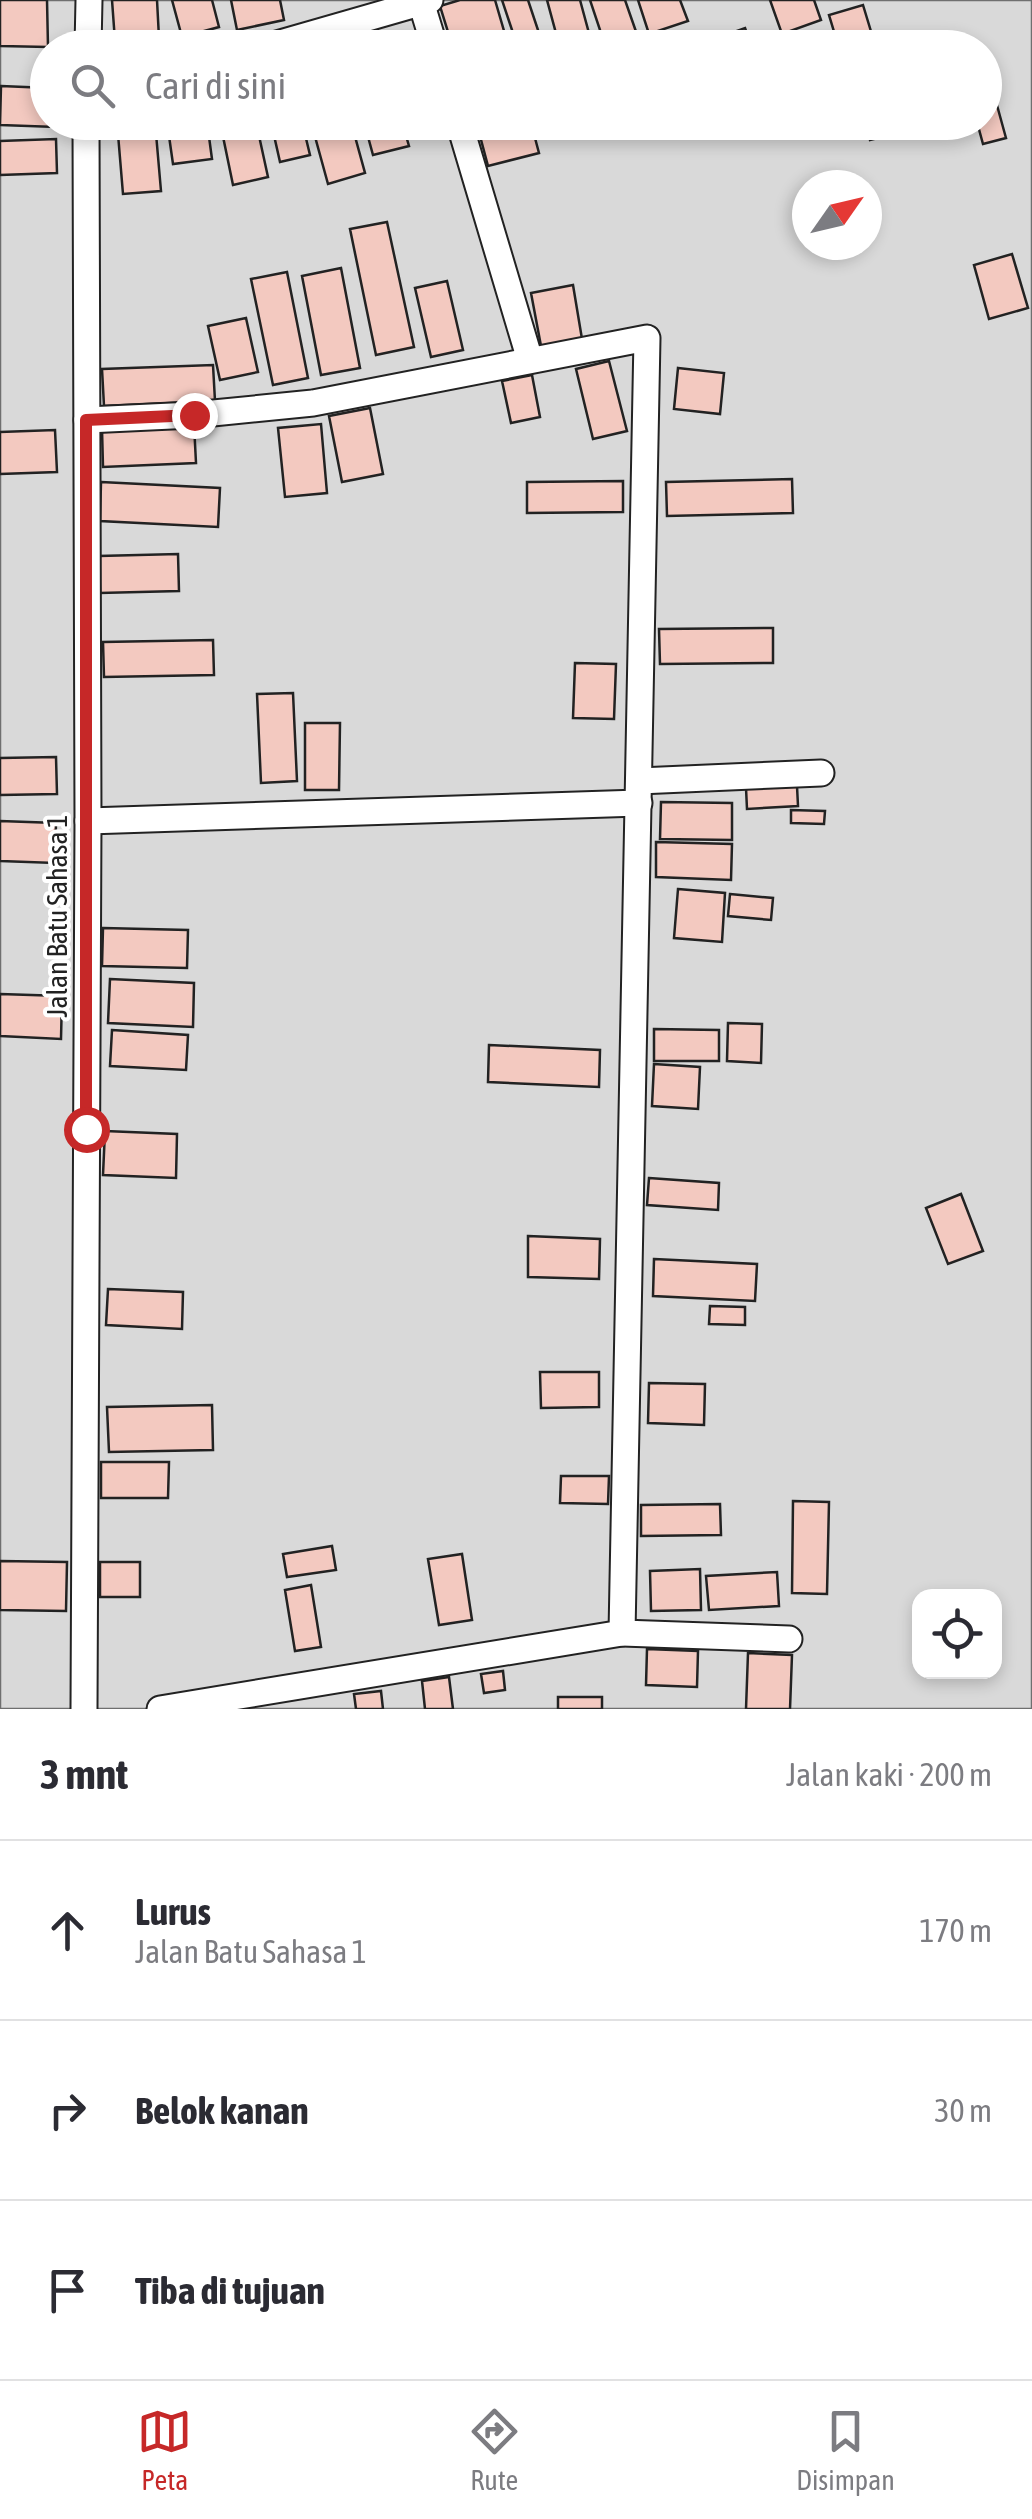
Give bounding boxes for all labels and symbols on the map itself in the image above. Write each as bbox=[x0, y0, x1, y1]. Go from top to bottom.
north arrow bbox=[792, 170, 882, 260]
route end bbox=[172, 393, 218, 439]
street label: Jalan Batu Sahasa 1 bbox=[41, 815, 73, 1017]
route start bbox=[64, 1107, 110, 1153]

